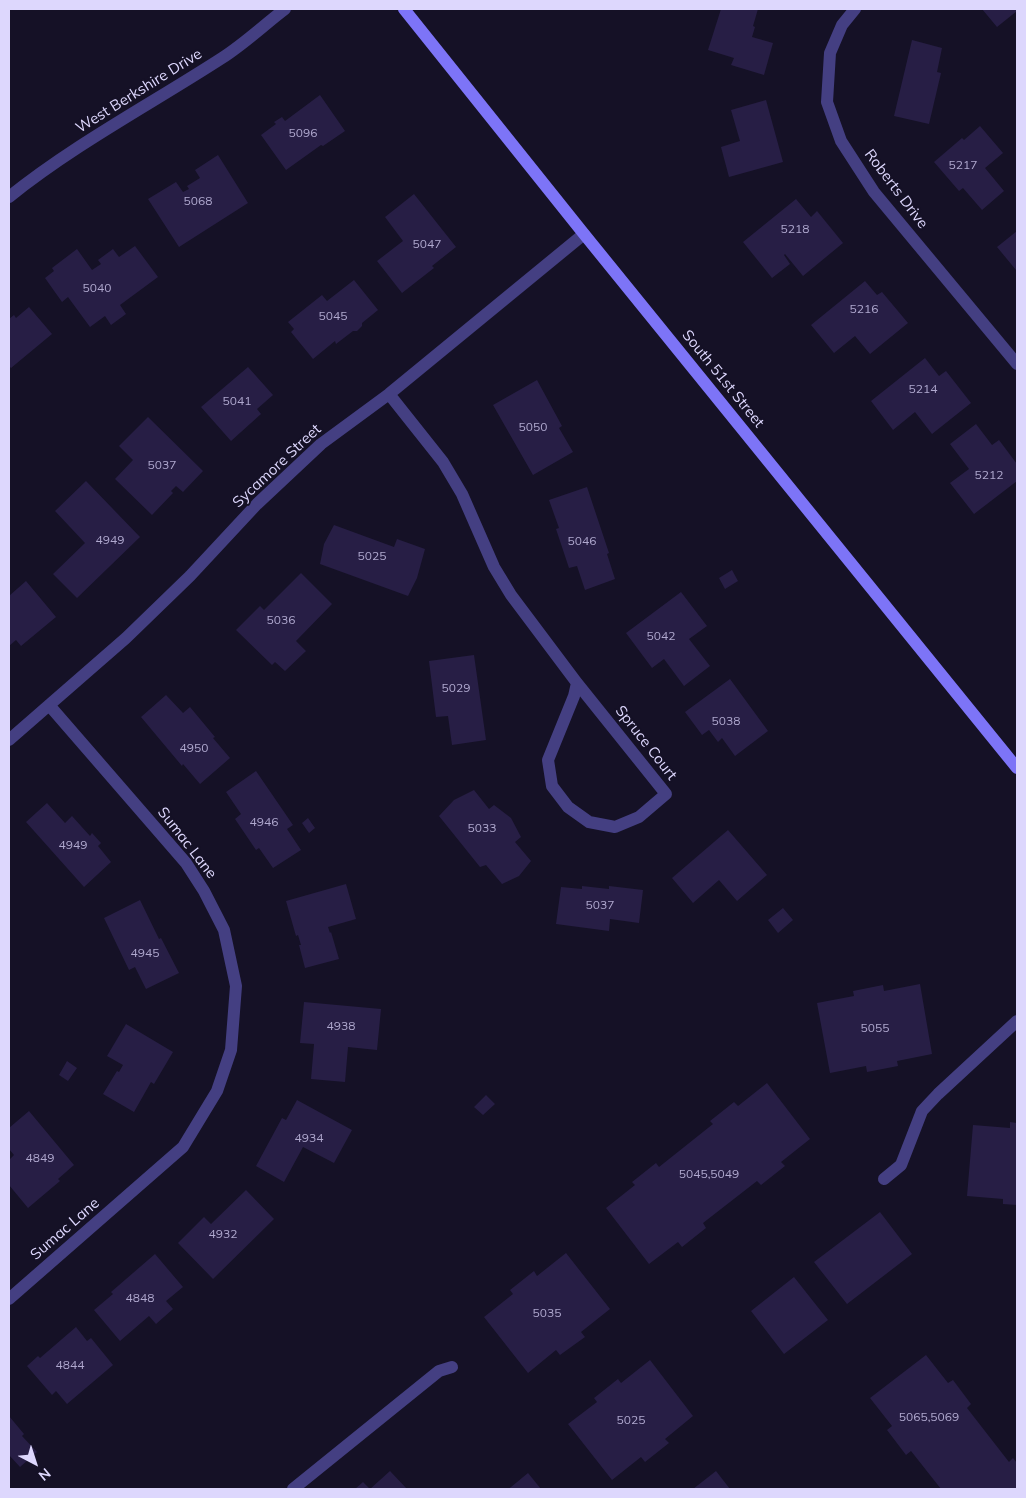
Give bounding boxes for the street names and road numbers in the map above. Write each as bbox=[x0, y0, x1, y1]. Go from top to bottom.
street label: West Berkshire Drive bbox=[73, 45, 205, 137]
street label: Roberts Drive bbox=[860, 146, 932, 232]
street label: South 51st Street bbox=[678, 327, 768, 431]
street label: Sycamore Street bbox=[229, 421, 325, 511]
street label: Spruce Court bbox=[611, 702, 681, 784]
street label: Sumac Lane bbox=[154, 804, 220, 882]
street label: Sumac Lane bbox=[27, 1194, 103, 1264]

